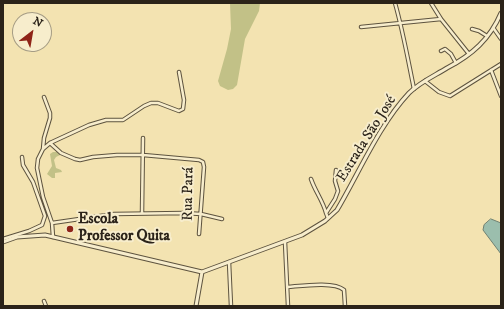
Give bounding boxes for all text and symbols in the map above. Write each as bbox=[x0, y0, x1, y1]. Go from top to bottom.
north arrow bbox=[12, 12, 52, 52]
text: N bbox=[30, 14, 45, 31]
street label: Estrada São José bbox=[333, 93, 401, 185]
street label: Rua Pará bbox=[180, 167, 198, 221]
place label: Escola Professor Quita bbox=[78, 211, 170, 246]
marker: Escola Professor Quita bbox=[65, 224, 75, 234]

